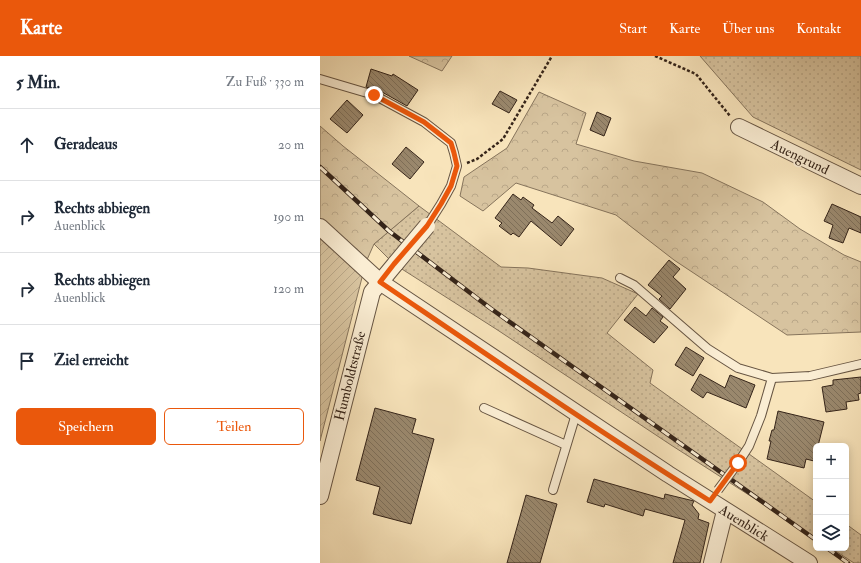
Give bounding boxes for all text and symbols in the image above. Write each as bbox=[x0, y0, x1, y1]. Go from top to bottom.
text: Karte bbox=[20, 16, 62, 40]
text: Start bbox=[619, 20, 647, 37]
text: Karte bbox=[669, 20, 700, 37]
text: Über uns bbox=[722, 20, 774, 37]
text: Kontakt bbox=[796, 20, 841, 37]
text: 5 Min. bbox=[16, 72, 60, 93]
text: Zu Fuß · 330 m bbox=[226, 74, 304, 90]
route end bbox=[365, 86, 383, 104]
icon: ahead bbox=[16, 134, 38, 156]
text: Geradeaus bbox=[54, 135, 117, 154]
street label: Auengrund bbox=[767, 135, 832, 178]
text: 20 m bbox=[278, 137, 304, 153]
text: Rechts abbiegen bbox=[54, 199, 150, 218]
icon: right bbox=[16, 206, 38, 228]
text: 190 m bbox=[273, 209, 304, 225]
text: Auenblick bbox=[54, 218, 106, 234]
text: Rechts abbiegen bbox=[54, 271, 150, 290]
icon: right bbox=[16, 278, 38, 300]
text: 120 m bbox=[273, 281, 304, 297]
text: Auenblick bbox=[54, 290, 106, 306]
street label: Humboldtstraße bbox=[331, 329, 369, 422]
icon: arrive bbox=[16, 350, 38, 372]
text: Ziel erreicht bbox=[54, 351, 129, 370]
button: Speichern bbox=[16, 408, 156, 445]
button: Teilen bbox=[164, 408, 304, 445]
map controls bbox=[813, 443, 849, 551]
button: + bbox=[813, 443, 849, 479]
route start bbox=[729, 454, 747, 472]
button: − bbox=[813, 479, 849, 515]
street label: Auenblick bbox=[715, 501, 772, 545]
button: layers bbox=[813, 515, 849, 551]

